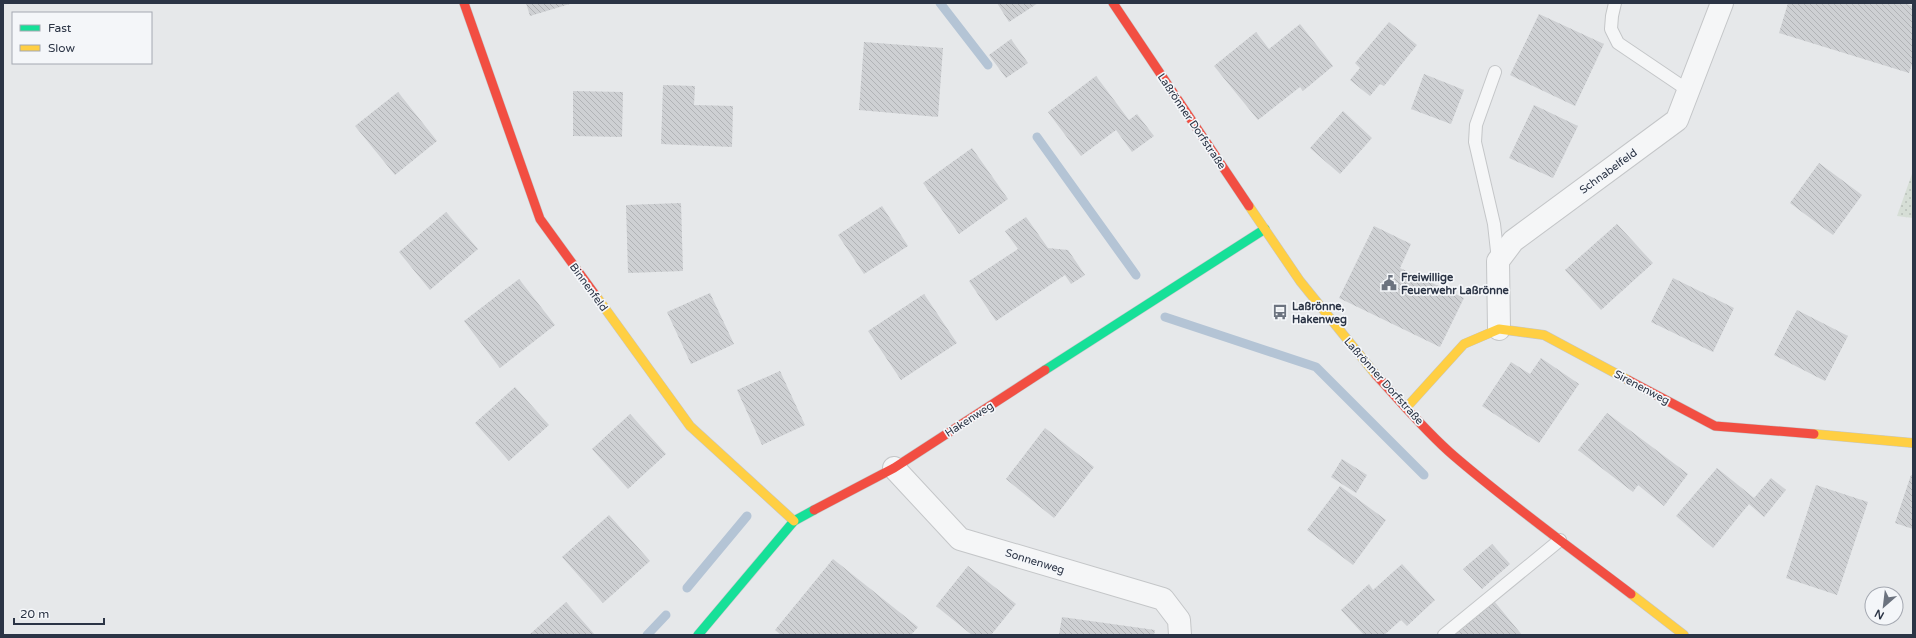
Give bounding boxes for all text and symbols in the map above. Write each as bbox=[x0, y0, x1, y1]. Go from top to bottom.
legend bbox=[12, 12, 152, 64]
text: Fast bbox=[48, 21, 72, 35]
text: Slow bbox=[48, 41, 75, 55]
street label: Laßrönner Dorfstraße bbox=[1155, 71, 1228, 172]
street label: Schnabelfeld bbox=[1577, 146, 1640, 197]
street label: Binnenfeld bbox=[567, 261, 610, 314]
place label: Freiwillige Feuerwehr Laßrönne bbox=[1401, 271, 1510, 297]
public building icon: Freiwillige Feuerwehr Laßrönne bbox=[1380, 274, 1398, 292]
place label: Laßrönne, Hakenweg bbox=[1292, 300, 1347, 327]
bus stop icon: Laßrönne, Hakenweg bbox=[1271, 303, 1289, 321]
street label: Laßrönner Dorfstraße bbox=[1341, 335, 1426, 428]
street label: Sirenenweg bbox=[1612, 367, 1672, 408]
street label: Hakenweg bbox=[943, 399, 996, 440]
street label: Sonnenweg bbox=[1004, 546, 1066, 577]
north arrow bbox=[1864, 586, 1904, 626]
scale bar bbox=[14, 600, 104, 626]
text: 20 m bbox=[20, 607, 49, 621]
text: N bbox=[1873, 607, 1886, 622]

